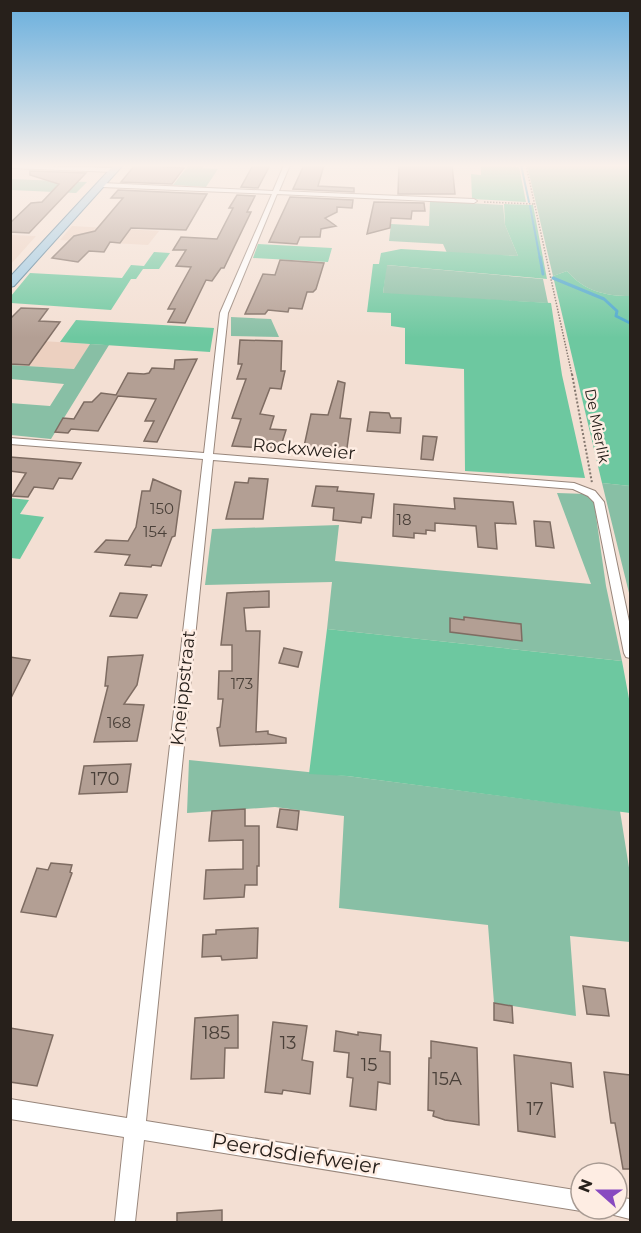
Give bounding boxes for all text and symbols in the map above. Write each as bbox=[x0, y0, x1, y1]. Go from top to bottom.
street label: De Mierlik bbox=[581, 387, 614, 465]
street label: Rockxweier bbox=[252, 434, 356, 464]
house number: 150 bbox=[150, 499, 174, 518]
house number: 18 bbox=[397, 510, 412, 529]
house number: 154 bbox=[143, 522, 167, 541]
street label: Kneippstraat bbox=[166, 629, 200, 747]
house number: 173 bbox=[231, 674, 253, 693]
house number: 168 bbox=[107, 713, 131, 732]
house number: 170 bbox=[91, 768, 119, 790]
house number: 185 bbox=[202, 1022, 230, 1044]
house number: 13 bbox=[280, 1032, 296, 1054]
house number: 15 bbox=[361, 1054, 377, 1076]
house number: 15A bbox=[432, 1068, 462, 1090]
house number: 17 bbox=[526, 1098, 544, 1120]
street label: Peerdsdiefweier bbox=[210, 1128, 382, 1179]
north arrow bbox=[569, 1161, 629, 1221]
text: N bbox=[574, 1176, 597, 1195]

